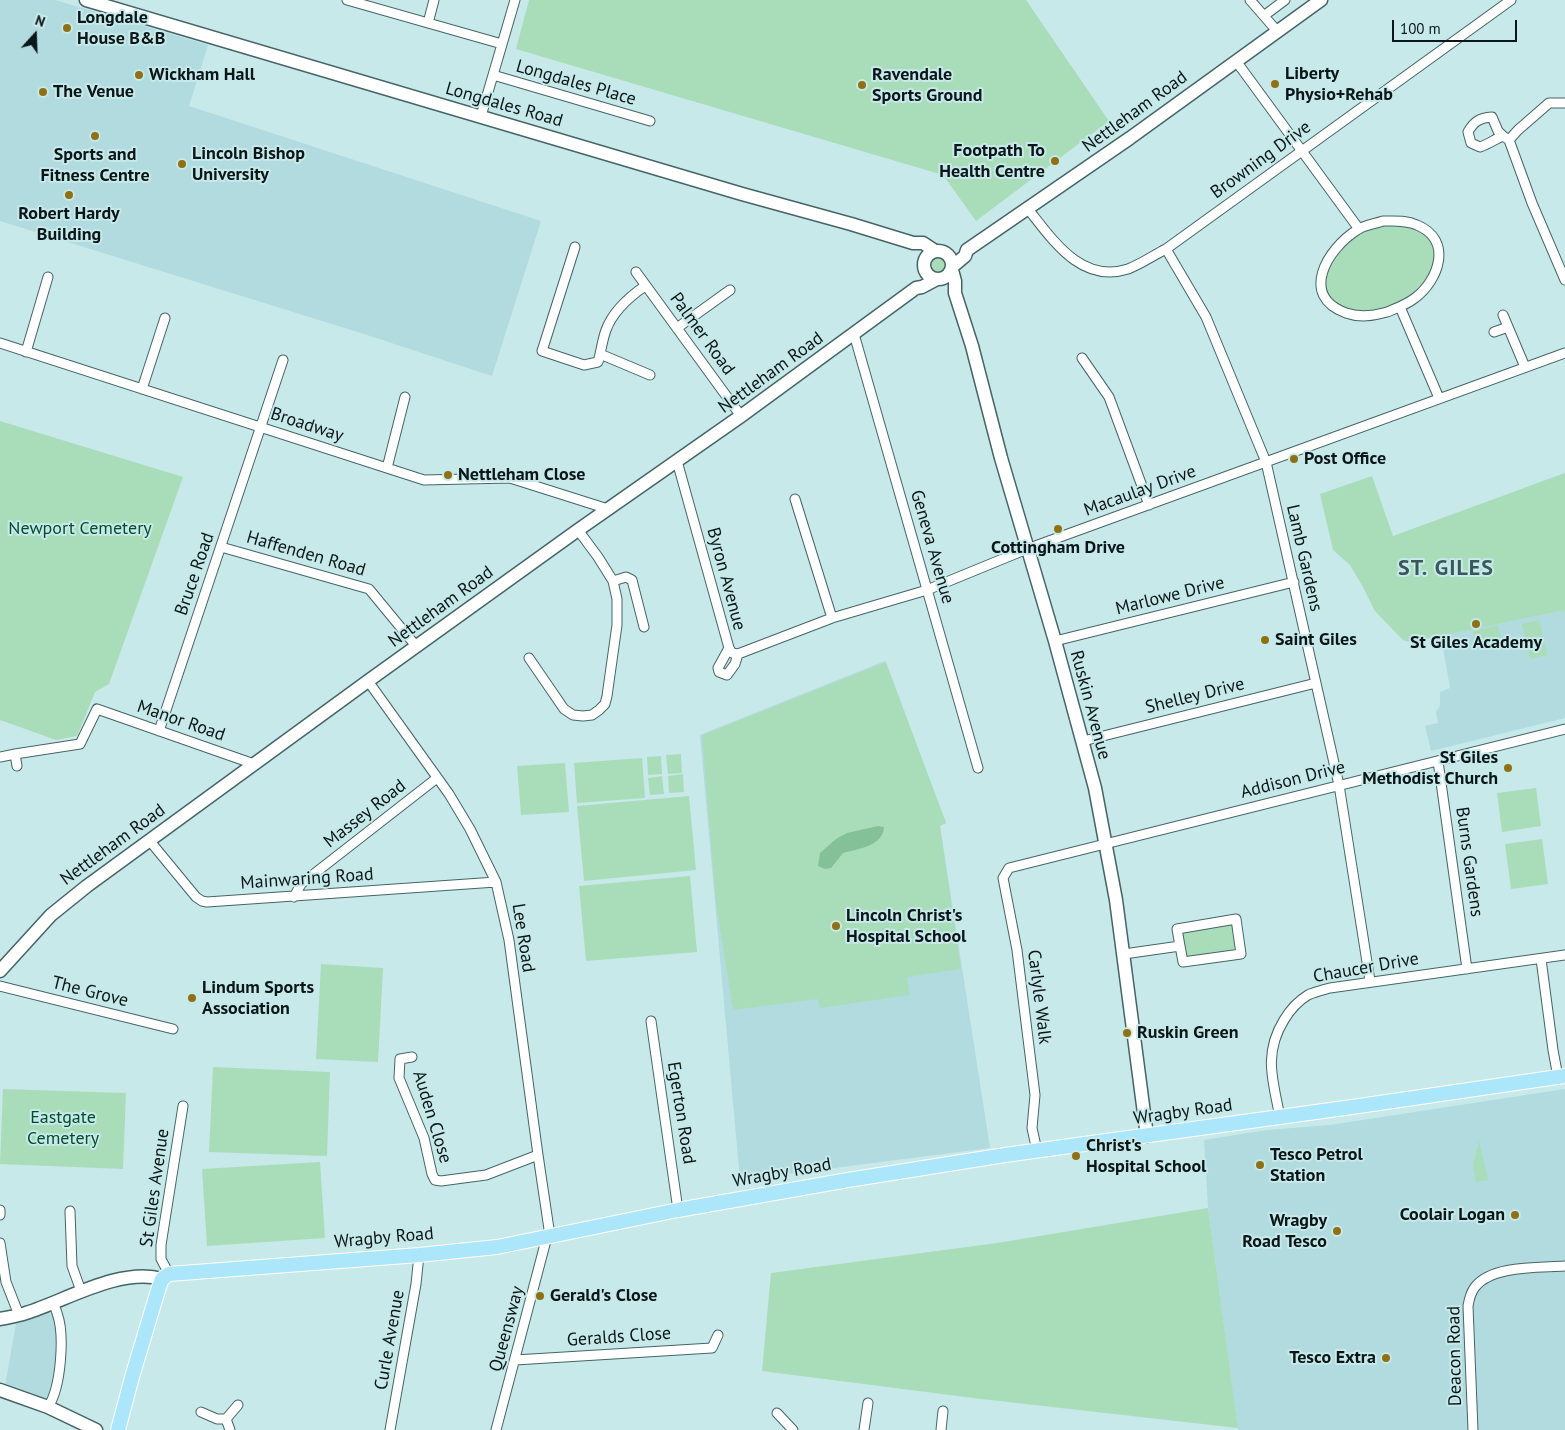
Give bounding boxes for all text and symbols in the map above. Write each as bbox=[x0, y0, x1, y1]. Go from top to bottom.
place label: Longdale House B&B bbox=[77, 7, 165, 50]
north arrow bbox=[10, 10, 60, 60]
scale bar bbox=[1395, 10, 1520, 42]
text: N bbox=[33, 11, 48, 31]
text: 100 m bbox=[1400, 19, 1441, 38]
marker: Longdale House B&B bbox=[61, 22, 73, 34]
street label: Longdales Place bbox=[513, 56, 639, 110]
place label: Liberty Physio+Rehab bbox=[1285, 63, 1393, 106]
place label: Wickham Hall bbox=[149, 64, 255, 86]
place label: Ravendale Sports Ground bbox=[872, 64, 982, 106]
street label: Nettleham Road bbox=[1078, 67, 1192, 157]
marker: Wickham Hall bbox=[133, 69, 145, 81]
street label: Longdales Road bbox=[443, 78, 565, 132]
marker: Liberty Physio+Rehab bbox=[1269, 78, 1281, 90]
marker: Ravendale Sports Ground bbox=[856, 79, 868, 91]
place label: The Venue bbox=[53, 81, 134, 103]
marker: The Venue bbox=[37, 86, 49, 98]
street label: Browning Drive bbox=[1207, 116, 1315, 204]
marker: Sports and Fitness Centre bbox=[89, 130, 101, 142]
place label: Footpath To Health Centre bbox=[939, 140, 1045, 182]
place label: Lincoln Bishop University bbox=[192, 143, 305, 186]
place label: Sports and Fitness Centre bbox=[40, 144, 150, 186]
marker: Footpath To Health Centre bbox=[1049, 155, 1061, 167]
marker: Lincoln Bishop University bbox=[176, 158, 188, 170]
marker: Robert Hardy Building bbox=[63, 189, 75, 201]
place label: Robert Hardy Building bbox=[18, 203, 120, 245]
street label: Palmer Road bbox=[665, 289, 739, 379]
street label: Nettleham Road bbox=[714, 328, 828, 418]
street label: Broadway bbox=[268, 403, 346, 447]
place label: Post Office bbox=[1304, 448, 1386, 470]
marker: Post Office bbox=[1288, 453, 1300, 465]
street label: Macaulay Drive bbox=[1081, 461, 1199, 521]
place label: Nettleham Close bbox=[458, 464, 585, 486]
marker: Nettleham Close bbox=[442, 469, 454, 481]
street label: Geneva Avenue bbox=[905, 488, 959, 606]
street label: Lamb Gardens bbox=[1281, 502, 1327, 614]
park label: Newport Cemetery bbox=[8, 518, 152, 540]
marker: Cottingham Drive bbox=[1052, 523, 1064, 535]
street label: Byron Avenue bbox=[702, 525, 750, 633]
street label: Haffenden Road bbox=[244, 527, 368, 581]
street label: Bruce Road bbox=[171, 530, 219, 618]
place label: Cottingham Drive bbox=[991, 537, 1125, 559]
district label: ST. GILES bbox=[1397, 556, 1495, 582]
street label: Nettleham Road bbox=[384, 562, 498, 652]
street label: Marlowe Drive bbox=[1113, 572, 1227, 620]
marker: St Giles Academy bbox=[1470, 618, 1482, 630]
place label: Saint Giles bbox=[1275, 629, 1357, 651]
place label: St Giles Academy bbox=[1410, 632, 1542, 654]
marker: Saint Giles bbox=[1259, 634, 1271, 646]
street label: Ruskin Avenue bbox=[1065, 648, 1115, 762]
street label: Shelley Drive bbox=[1143, 673, 1247, 719]
street label: Manor Road bbox=[134, 696, 228, 746]
place label: St Giles Methodist Church bbox=[1362, 747, 1498, 790]
street label: Addison Drive bbox=[1239, 757, 1347, 803]
marker: St Giles Methodist Church bbox=[1502, 762, 1514, 774]
street label: Massey Road bbox=[320, 775, 410, 853]
street label: Nettleham Road bbox=[56, 800, 170, 890]
street label: Burns Gardens bbox=[1451, 806, 1487, 918]
street label: Mainwaring Road bbox=[240, 864, 374, 894]
street label: Lee Road bbox=[507, 902, 539, 974]
place label: Lincoln Christ's Hospital School bbox=[846, 905, 966, 948]
marker: Lincoln Christ's Hospital School bbox=[830, 920, 842, 932]
street label: Chaucer Drive bbox=[1312, 948, 1420, 988]
street label: Carlyle Walk bbox=[1023, 949, 1055, 1045]
street label: The Grove bbox=[50, 972, 130, 1012]
place label: Lindum Sports Association bbox=[202, 977, 314, 1020]
marker: Lindum Sports Association bbox=[186, 992, 198, 1004]
place label: Ruskin Green bbox=[1137, 1022, 1238, 1044]
marker: Ruskin Green bbox=[1121, 1027, 1133, 1039]
street label: Egerton Road bbox=[662, 1060, 700, 1166]
street label: Auden Close bbox=[408, 1068, 456, 1166]
street label: Wragby Road bbox=[1132, 1094, 1234, 1130]
park label: Eastgate Cemetery bbox=[27, 1107, 99, 1150]
street label: St Giles Avenue bbox=[136, 1127, 174, 1249]
place label: Christ's Hospital School bbox=[1086, 1135, 1206, 1178]
place label: Tesco Petrol Station bbox=[1270, 1144, 1363, 1186]
marker: Christ's Hospital School bbox=[1070, 1150, 1082, 1162]
street label: Wragby Road bbox=[731, 1154, 833, 1192]
marker: Tesco Petrol Station bbox=[1254, 1159, 1266, 1171]
place label: Coolair Logan bbox=[1400, 1204, 1505, 1226]
marker: Coolair Logan bbox=[1509, 1209, 1521, 1221]
place label: Wragby Road Tesco bbox=[1242, 1210, 1327, 1252]
street label: Wragby Road bbox=[333, 1223, 435, 1253]
marker: Wragby Road Tesco bbox=[1331, 1225, 1343, 1237]
street label: Queensway bbox=[485, 1284, 529, 1374]
place label: Gerald's Close bbox=[550, 1285, 658, 1307]
street label: Curle Avenue bbox=[371, 1288, 409, 1392]
marker: Gerald's Close bbox=[534, 1290, 546, 1302]
street label: Deacon Road bbox=[1443, 1306, 1467, 1406]
street label: Geralds Close bbox=[566, 1323, 672, 1351]
place label: Tesco Extra bbox=[1289, 1347, 1376, 1369]
marker: Tesco Extra bbox=[1380, 1352, 1392, 1364]

